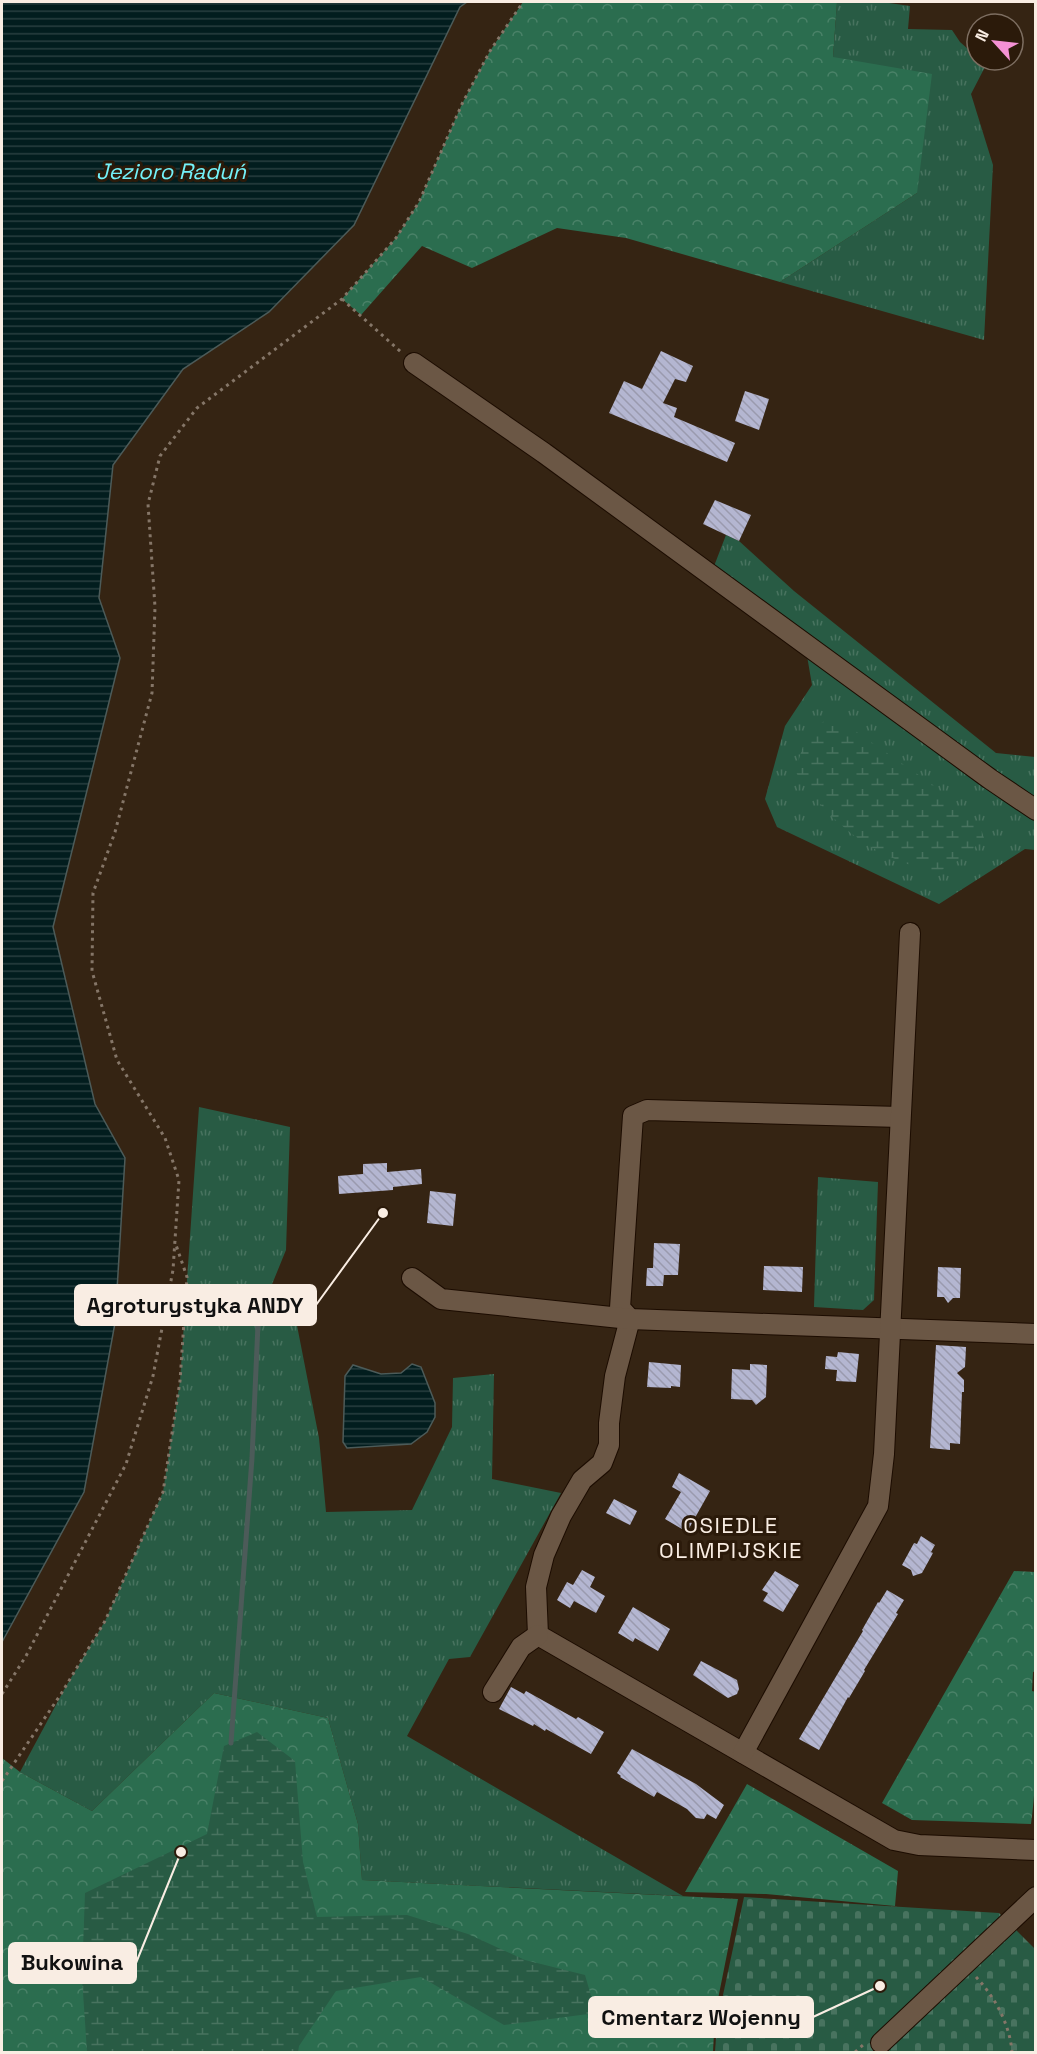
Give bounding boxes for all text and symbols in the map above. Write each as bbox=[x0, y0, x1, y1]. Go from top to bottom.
north arrow bbox=[965, 12, 1025, 72]
text: N bbox=[970, 26, 994, 45]
water label: Jezioro Raduń bbox=[96, 157, 247, 185]
callout: Agroturystyka ANDY bbox=[75, 1285, 316, 1325]
text: Agroturystyka ANDY bbox=[87, 1291, 304, 1319]
district label: OSIEDLE OLIMPIJSKIE bbox=[659, 1511, 803, 1564]
callout: Bukowina bbox=[9, 1943, 136, 1983]
text: Bukowina bbox=[21, 1948, 124, 1976]
callout: Cmentarz Wojenny bbox=[589, 1997, 813, 2037]
text: Cmentarz Wojenny bbox=[601, 2003, 801, 2031]

